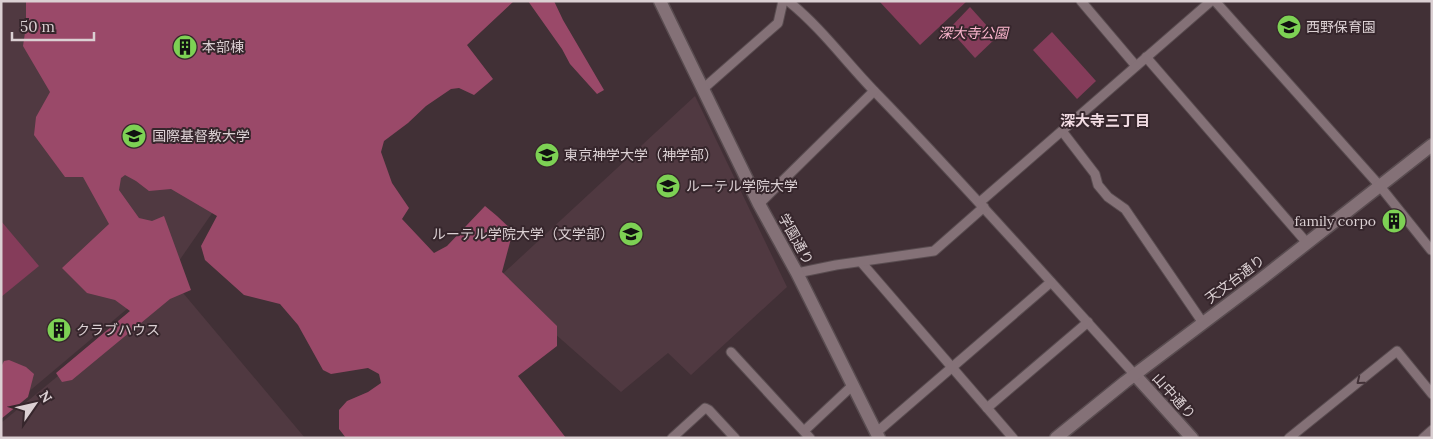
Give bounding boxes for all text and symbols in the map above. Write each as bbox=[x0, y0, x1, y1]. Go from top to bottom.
scale bar bbox=[12, 10, 95, 42]
school or university icon: 西野保育園 bbox=[1276, 14, 1302, 40]
text: 50 m bbox=[20, 17, 55, 36]
place label: 西野保育園 bbox=[1306, 18, 1376, 36]
park label: 深大寺公園 bbox=[938, 24, 1010, 42]
building icon: 本部棟 bbox=[172, 34, 198, 60]
place label: 本部棟 bbox=[202, 38, 244, 56]
district label: 深大寺三丁目 bbox=[1060, 111, 1150, 130]
school or university icon: 国際基督教大学 bbox=[121, 123, 147, 149]
place label: 国際基督教大学 bbox=[152, 127, 250, 145]
school or university icon: 東京神学大学（神学部） bbox=[534, 142, 560, 168]
place label: 東京神学大学（神学部） bbox=[564, 146, 718, 164]
school or university icon: ルーテル学院大学 bbox=[655, 173, 681, 199]
place label: ルーテル学院大学 bbox=[686, 177, 798, 195]
building icon: family corpo bbox=[1381, 208, 1407, 234]
street label: 学園通り bbox=[775, 210, 817, 268]
place label: family corpo bbox=[1295, 212, 1376, 230]
school or university icon: ルーテル学院大学（文学部） bbox=[618, 221, 644, 247]
place label: ルーテル学院大学（文学部） bbox=[432, 225, 614, 243]
street label: 天文台通り bbox=[1202, 251, 1268, 307]
building icon: クラブハウス bbox=[46, 317, 72, 343]
place label: クラブハウス bbox=[76, 321, 160, 339]
street label: 山中通り bbox=[1149, 369, 1199, 423]
one-way arrow bbox=[1356, 376, 1365, 385]
north arrow bbox=[10, 379, 60, 429]
text: N bbox=[35, 387, 56, 406]

